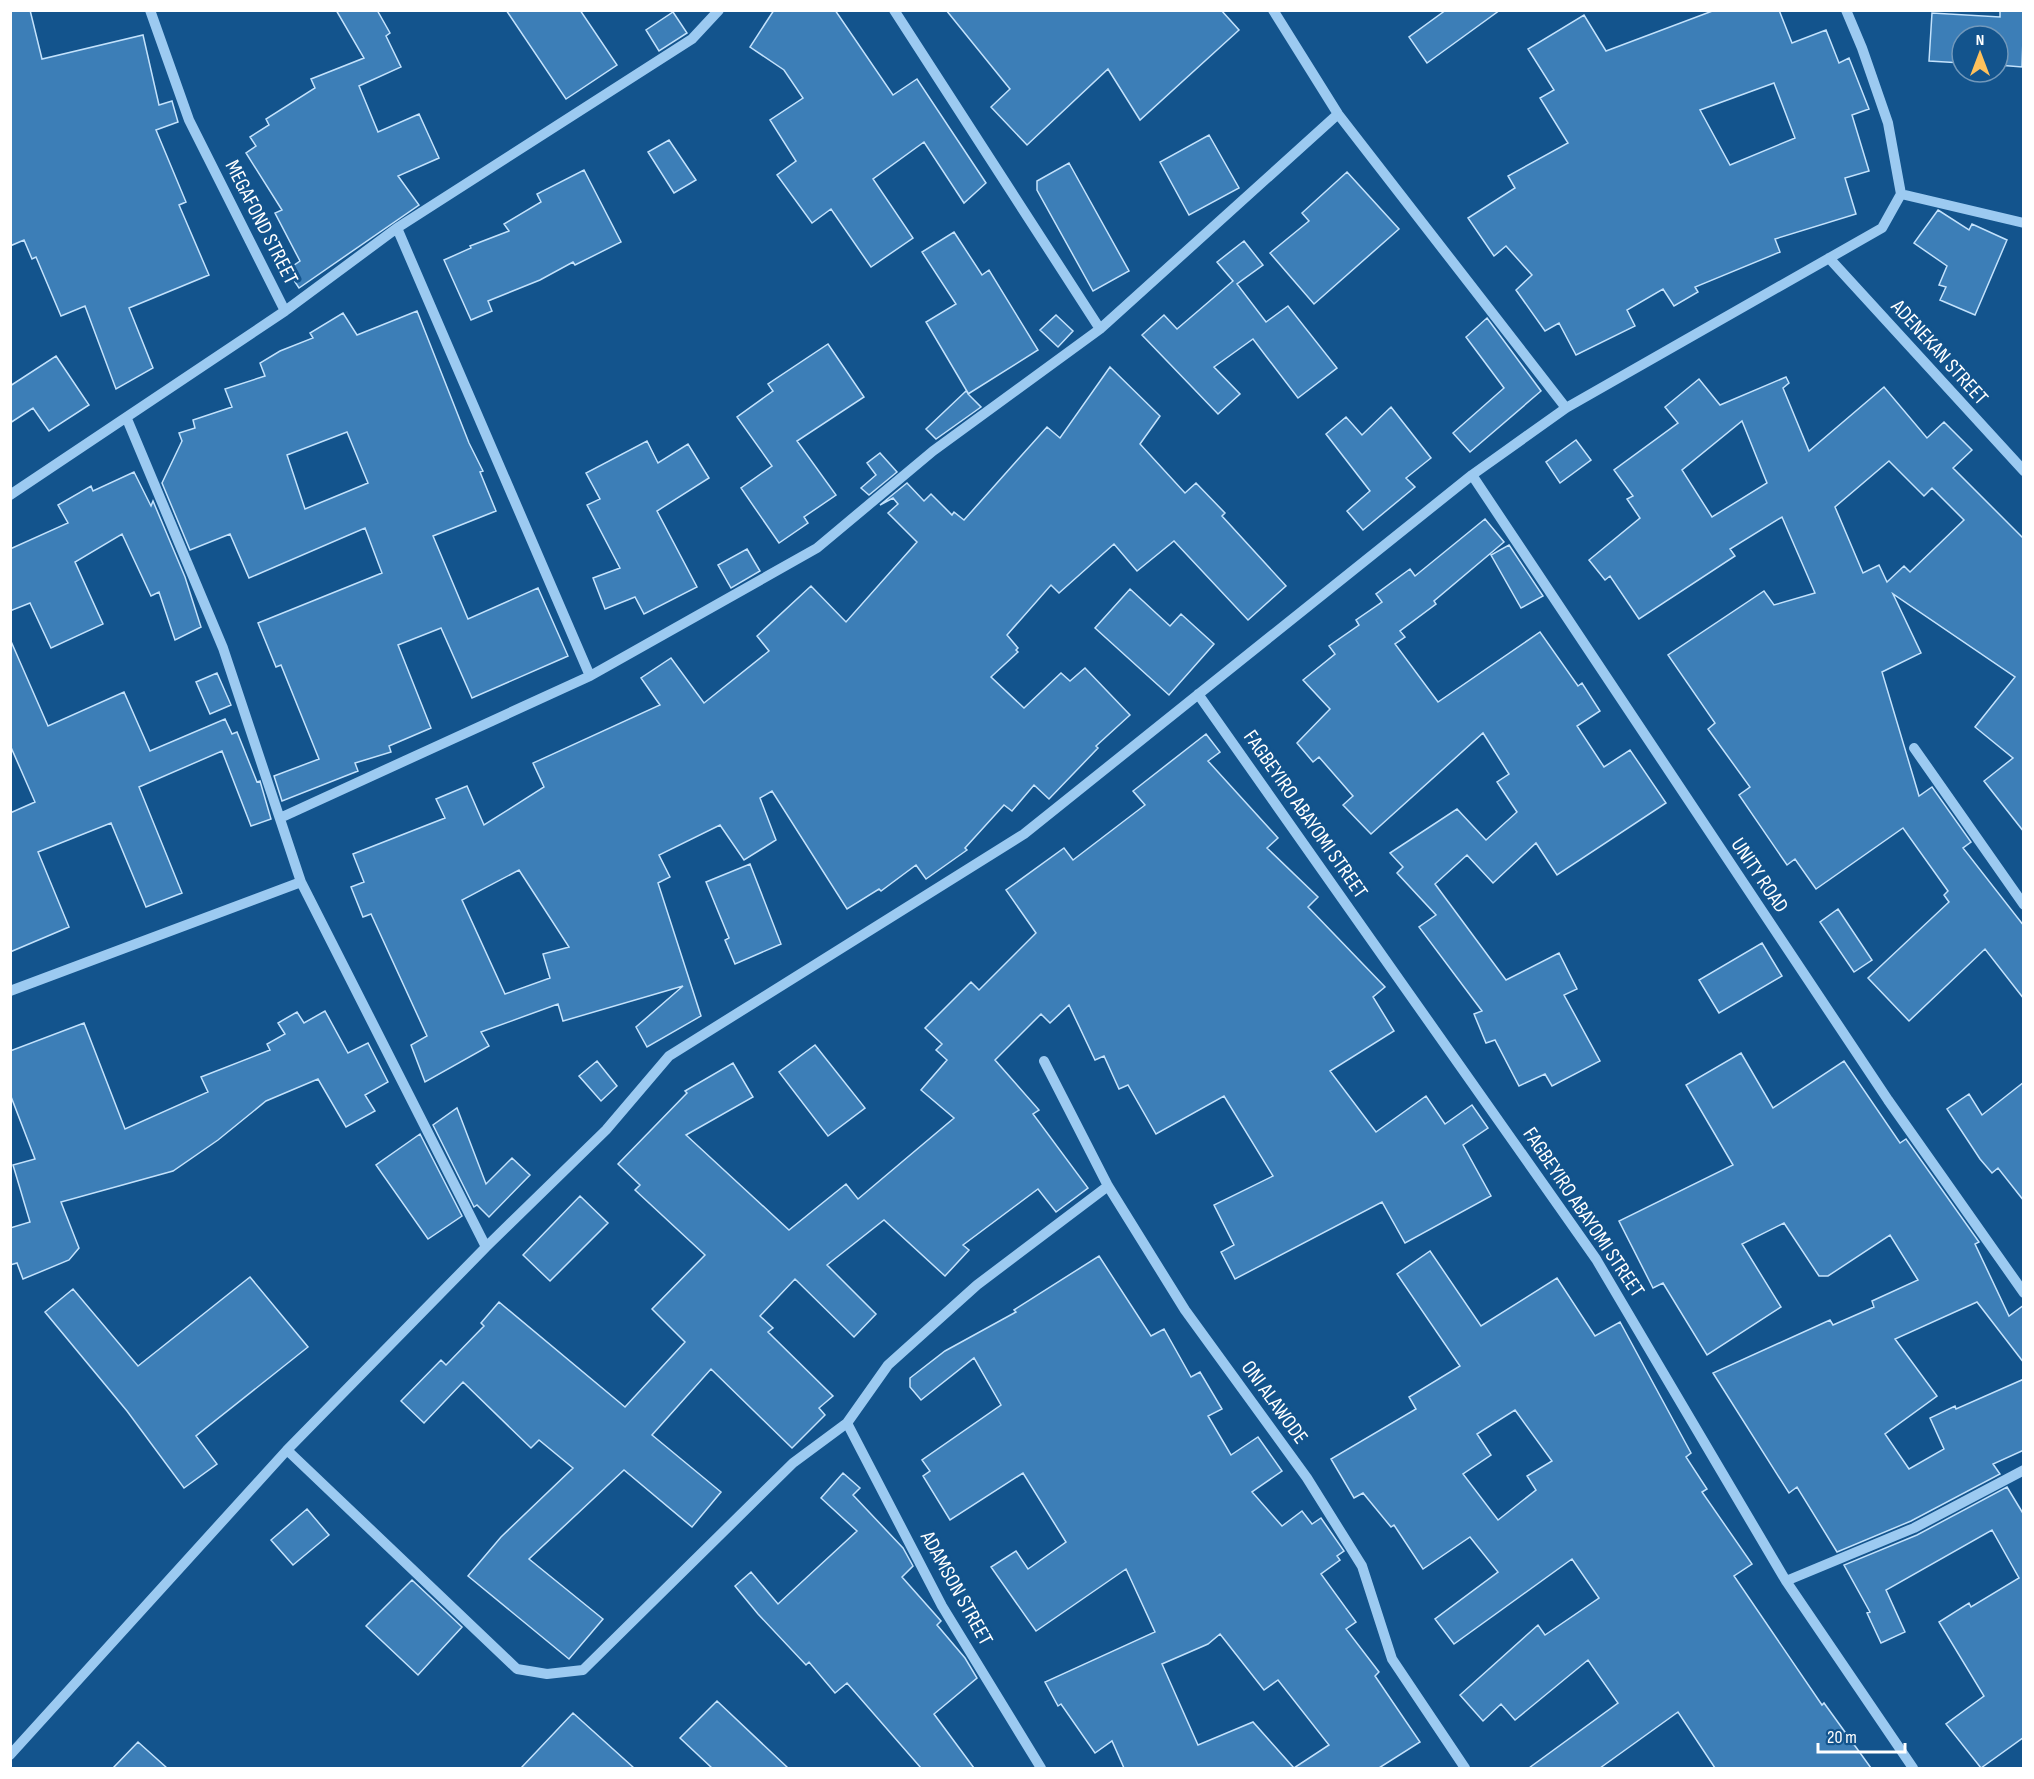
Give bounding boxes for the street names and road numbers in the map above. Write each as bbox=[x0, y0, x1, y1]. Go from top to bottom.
street label: MEGAFOND STREET bbox=[220, 156, 304, 289]
street label: ADENEKAN STREET bbox=[1885, 294, 1994, 410]
street label: FAGBEYIRO ABAYOMI STREET bbox=[1238, 725, 1373, 904]
street label: UNITY ROAD bbox=[1725, 833, 1794, 918]
street label: FAGBEYIRO ABAYOMI STREET bbox=[1517, 1123, 1650, 1302]
street label: ONI ALAWODE bbox=[1236, 1356, 1313, 1449]
street label: ADAMSON STREET bbox=[914, 1526, 998, 1650]

